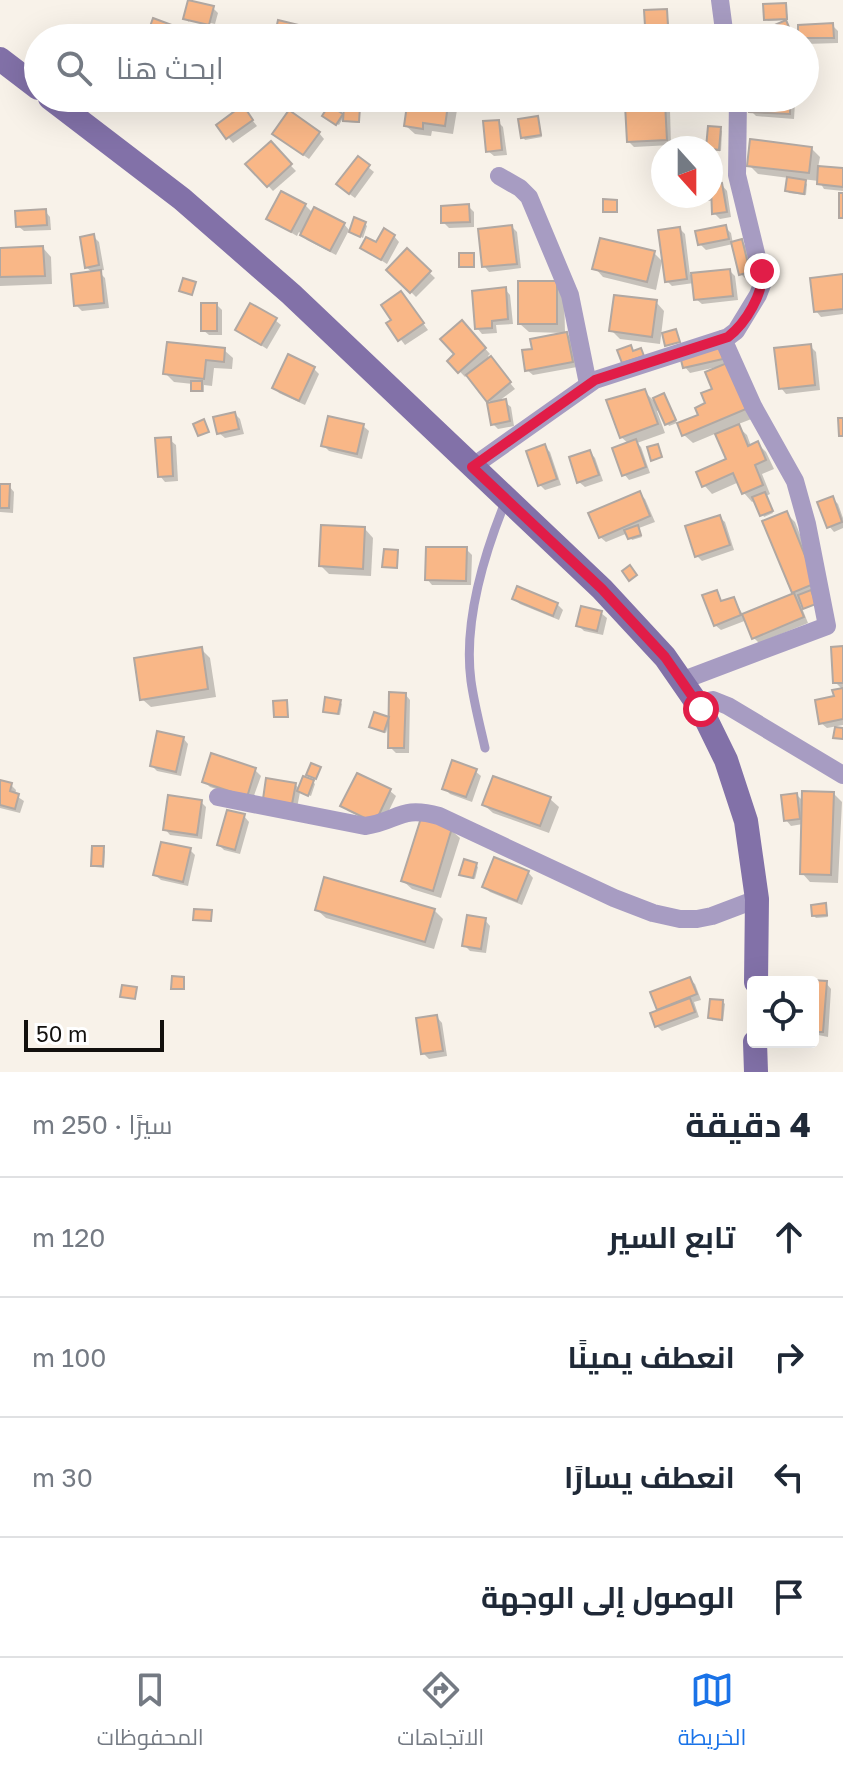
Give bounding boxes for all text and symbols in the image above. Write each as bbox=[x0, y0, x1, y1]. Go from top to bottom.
search box bbox=[24, 24, 819, 112]
icon: search bbox=[52, 46, 96, 90]
text: ابحث هنا bbox=[116, 50, 224, 86]
north arrow bbox=[651, 136, 723, 208]
route end bbox=[744, 253, 780, 289]
route start bbox=[683, 691, 719, 727]
map controls bbox=[747, 976, 819, 1048]
button: locate bbox=[747, 976, 819, 1048]
scale bar bbox=[24, 1016, 164, 1052]
text: 50 m bbox=[36, 1020, 87, 1047]
text: 4 دقيقة bbox=[685, 1104, 811, 1144]
text: سيرًا · 250 m bbox=[32, 1109, 173, 1140]
icon: ahead bbox=[767, 1215, 811, 1259]
text: تابع السير bbox=[608, 1219, 735, 1255]
text: 120 m bbox=[32, 1222, 105, 1253]
icon: right bbox=[767, 1335, 811, 1379]
text: انعطف يمينًا bbox=[568, 1339, 735, 1375]
text: 100 m bbox=[32, 1342, 106, 1373]
icon: left bbox=[767, 1455, 811, 1499]
text: انعطف يسارًا bbox=[564, 1459, 735, 1495]
text: 30 m bbox=[32, 1462, 93, 1493]
icon: arrive bbox=[767, 1575, 811, 1619]
text: الوصول إلى الوجهة bbox=[481, 1579, 735, 1615]
tab: المحفوظات bbox=[97, 1668, 204, 1758]
tab: الاتجاهات bbox=[397, 1668, 484, 1758]
tab: الخريطة bbox=[678, 1668, 746, 1758]

